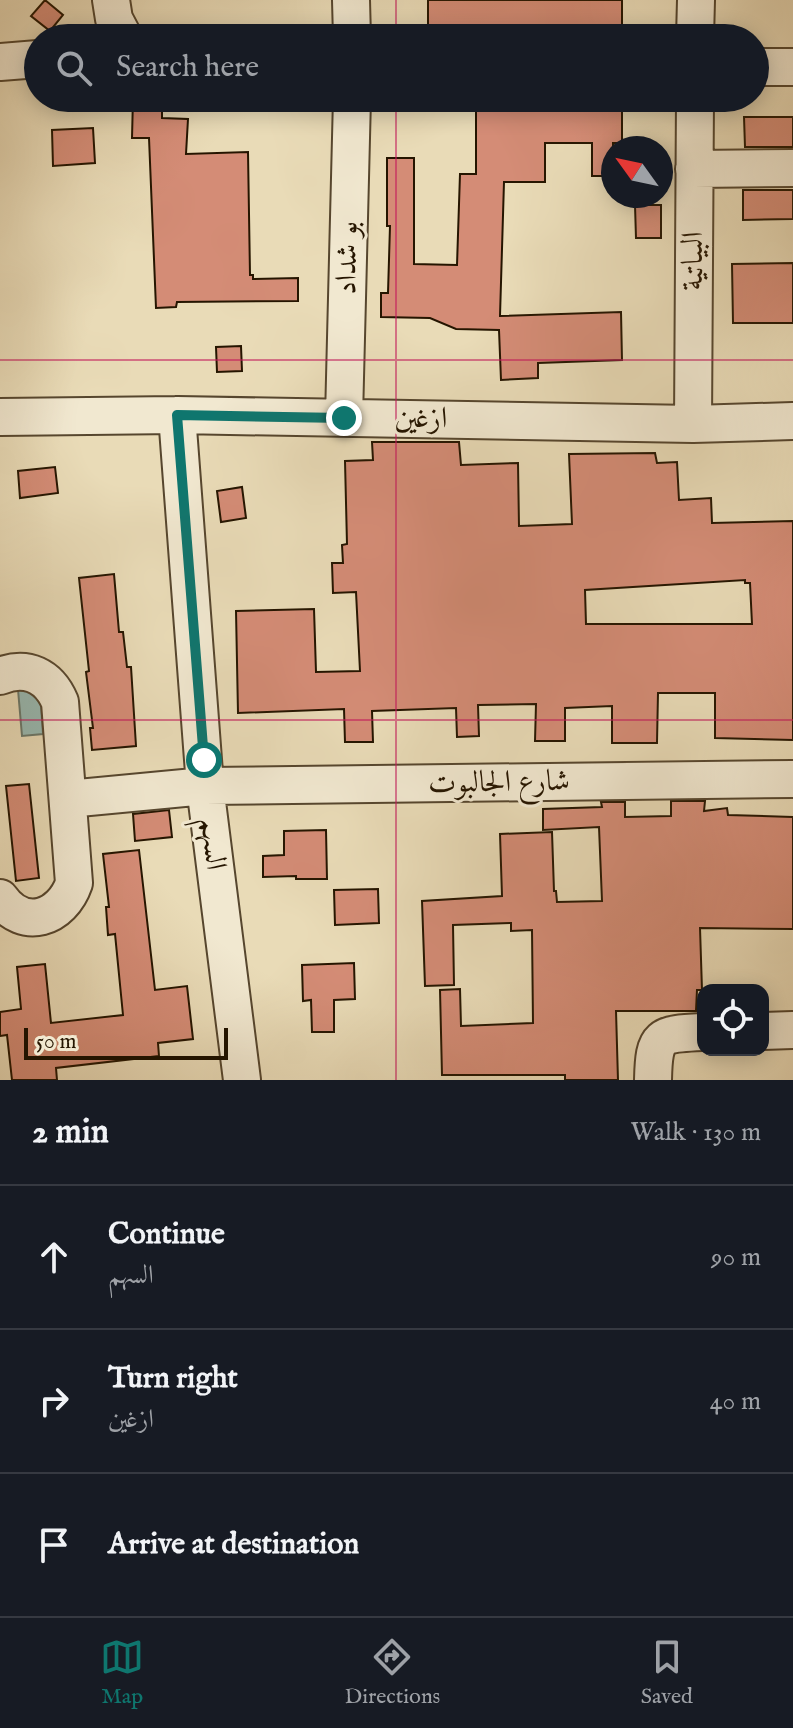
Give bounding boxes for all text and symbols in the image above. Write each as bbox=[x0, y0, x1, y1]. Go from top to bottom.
search box bbox=[24, 24, 769, 112]
icon: search bbox=[52, 46, 96, 90]
text: Search here bbox=[116, 49, 259, 87]
north arrow bbox=[601, 136, 673, 208]
street label: بو شداد bbox=[328, 221, 368, 295]
street label: البياتية bbox=[675, 231, 713, 291]
route end bbox=[326, 400, 362, 436]
street label: ازغين bbox=[394, 400, 448, 438]
route start bbox=[186, 742, 222, 778]
street label: شارع الجالبوت bbox=[428, 763, 570, 807]
street label: السهم bbox=[183, 816, 234, 873]
map controls bbox=[697, 984, 769, 1056]
button: locate bbox=[697, 984, 769, 1056]
scale bar bbox=[24, 1024, 228, 1060]
text: 50 m bbox=[36, 1028, 77, 1056]
text: 2 min bbox=[32, 1111, 109, 1154]
text: Walk · 130 m bbox=[631, 1116, 761, 1149]
text: Continue bbox=[108, 1216, 225, 1254]
icon: ahead bbox=[32, 1235, 76, 1279]
text: 90 m bbox=[711, 1241, 761, 1274]
text: السهم bbox=[108, 1259, 154, 1292]
text: Turn right bbox=[108, 1360, 238, 1398]
icon: right bbox=[32, 1379, 76, 1423]
text: 40 m bbox=[710, 1385, 761, 1418]
text: ازغين bbox=[108, 1403, 154, 1436]
icon: arrive bbox=[32, 1523, 76, 1567]
text: Arrive at destination bbox=[108, 1526, 359, 1564]
tab: Map bbox=[100, 1635, 144, 1711]
tab: Directions bbox=[345, 1635, 440, 1711]
tab: Saved bbox=[641, 1635, 693, 1711]

